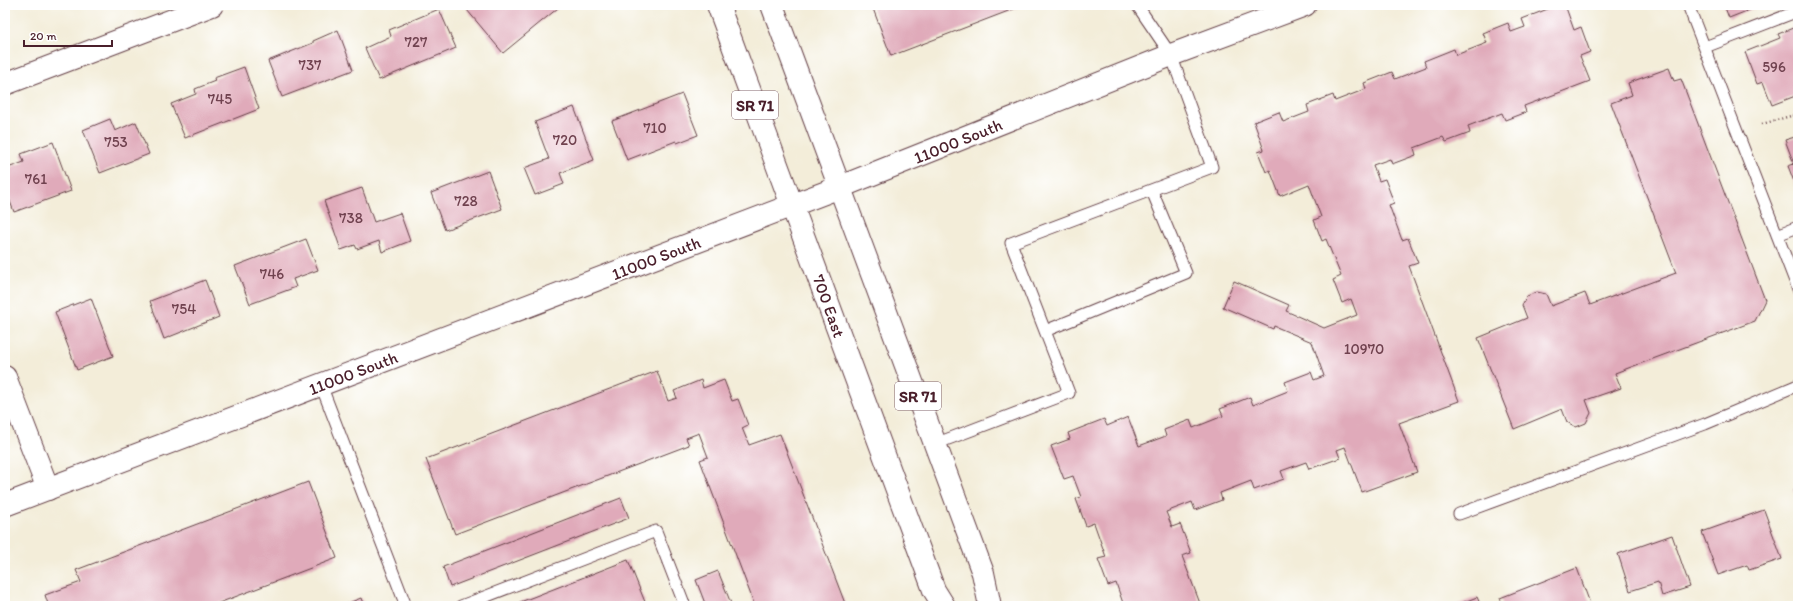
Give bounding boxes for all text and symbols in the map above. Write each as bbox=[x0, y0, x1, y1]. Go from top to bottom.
scale bar bbox=[24, 22, 112, 48]
text: 20 m bbox=[30, 29, 57, 43]
house number: 727 bbox=[405, 33, 428, 51]
house number: 737 bbox=[298, 56, 322, 74]
house number: 596 bbox=[1762, 58, 1786, 76]
house number: 745 bbox=[208, 90, 232, 108]
road number: SR 71 bbox=[732, 91, 778, 119]
street label: 11000 South bbox=[911, 114, 1005, 168]
house number: 710 bbox=[643, 119, 667, 137]
house number: 720 bbox=[553, 131, 577, 149]
house number: 753 bbox=[104, 133, 128, 151]
house number: 761 bbox=[25, 170, 47, 188]
house number: 728 bbox=[454, 192, 478, 210]
house number: 738 bbox=[339, 209, 363, 227]
street label: 11000 South bbox=[609, 232, 704, 284]
house number: 746 bbox=[260, 265, 284, 283]
street label: 700 East bbox=[808, 272, 850, 341]
house number: 754 bbox=[172, 300, 196, 318]
house number: 10970 bbox=[1344, 340, 1384, 358]
street label: 11000 South bbox=[306, 347, 401, 399]
road number: SR 71 bbox=[895, 382, 941, 410]

